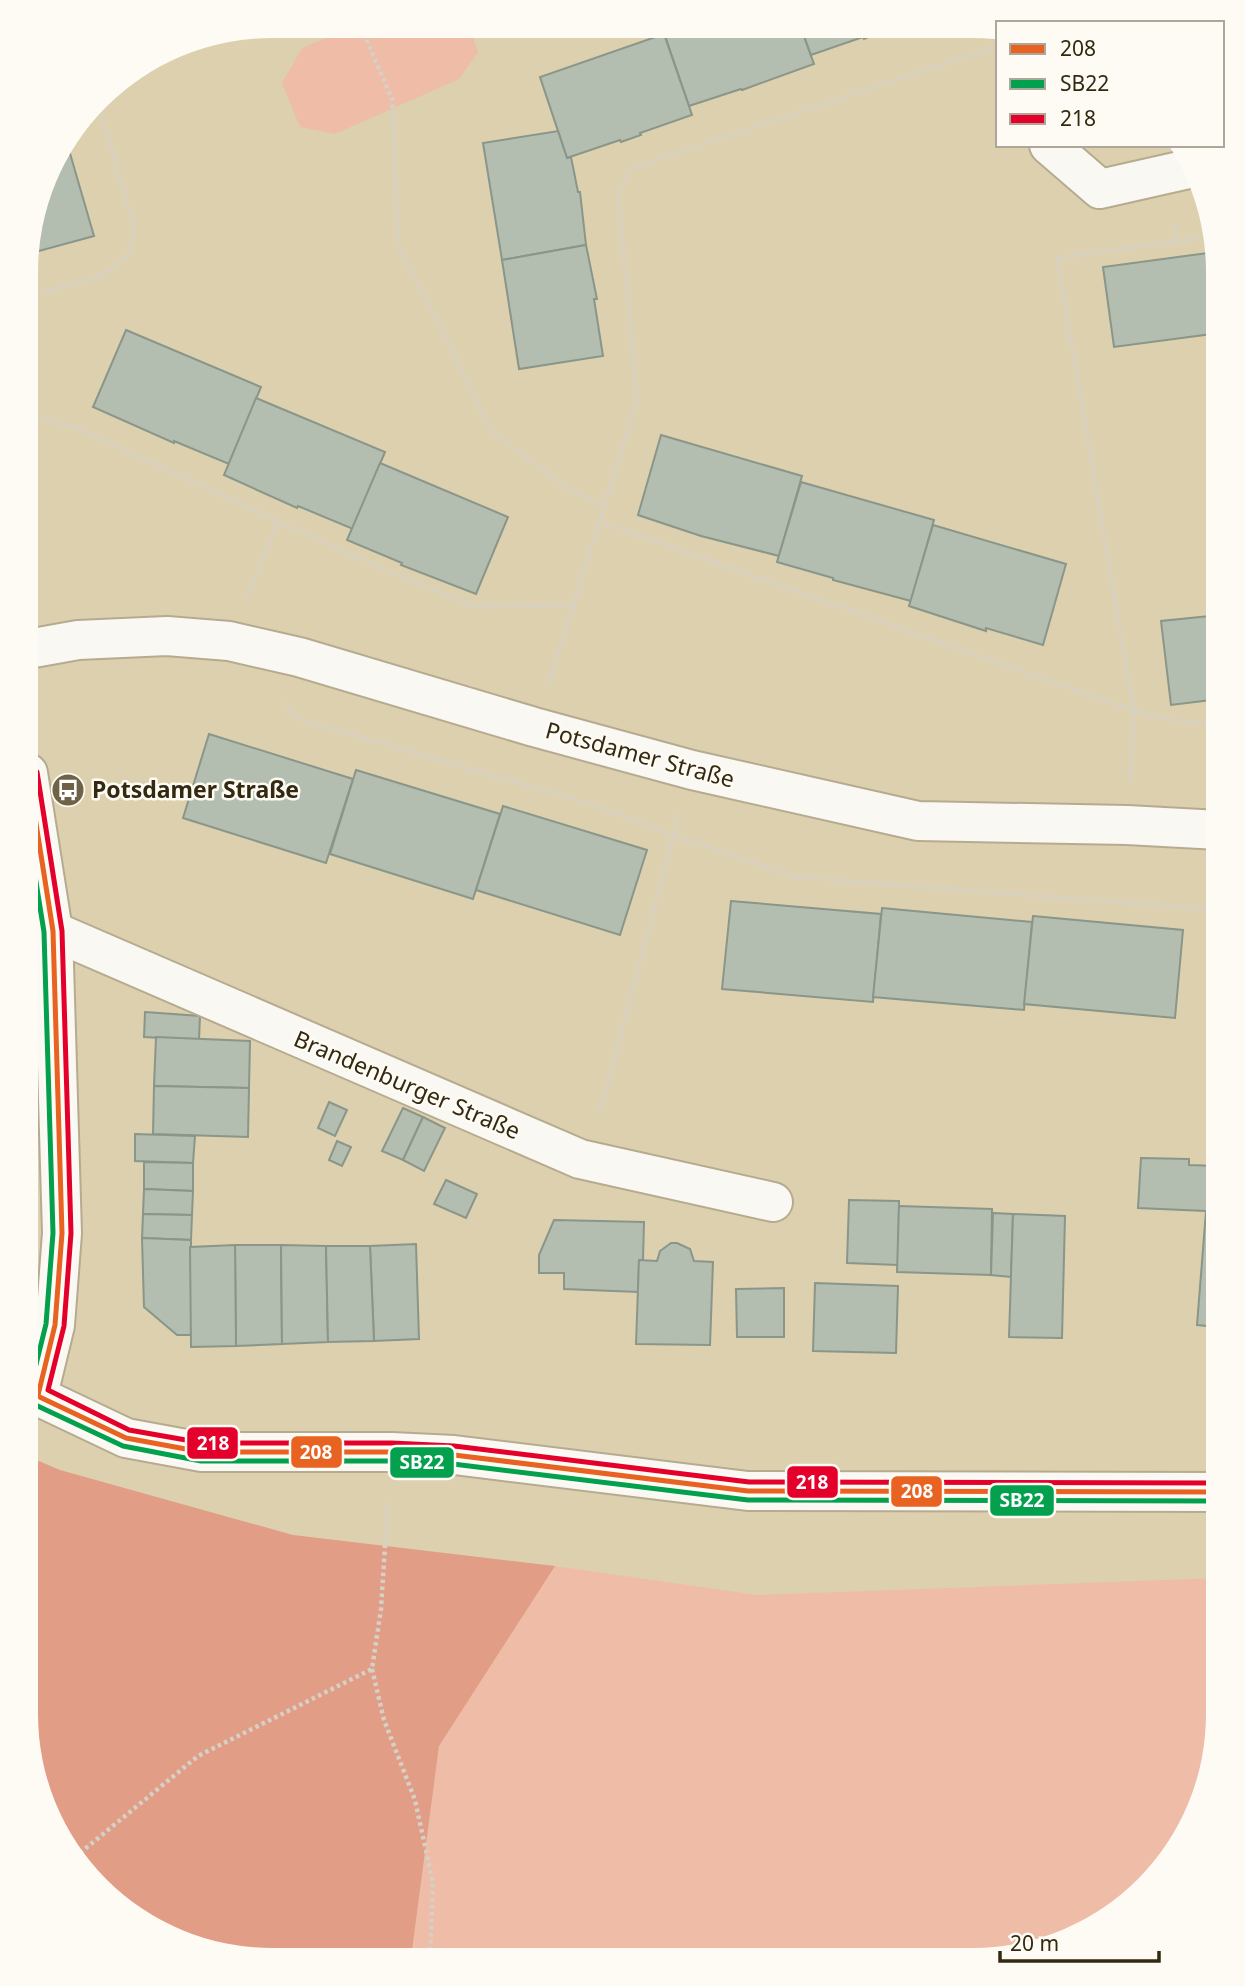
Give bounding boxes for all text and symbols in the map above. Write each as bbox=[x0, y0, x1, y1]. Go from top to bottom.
legend bbox=[996, 21, 1224, 147]
text: 208 bbox=[1060, 34, 1096, 62]
text: SB22 bbox=[1060, 69, 1109, 97]
text: 218 bbox=[1060, 104, 1096, 132]
street label: Potsdamer Straße bbox=[542, 713, 738, 795]
bus stop icon: Potsdamer Straße bbox=[49, 771, 87, 809]
place label: Potsdamer Straße bbox=[92, 773, 299, 805]
street label: Brandenburger Straße bbox=[289, 1022, 525, 1146]
line badge: 218 bbox=[186, 1426, 239, 1460]
text: 218 bbox=[197, 1430, 229, 1456]
line badge: 208 bbox=[290, 1435, 343, 1469]
text: 208 bbox=[300, 1439, 332, 1465]
line badge: SB22 bbox=[389, 1446, 455, 1479]
text: SB22 bbox=[400, 1449, 445, 1475]
line badge: 218 bbox=[786, 1465, 839, 1499]
text: 218 bbox=[796, 1469, 828, 1495]
line badge: 208 bbox=[890, 1475, 943, 1508]
text: 208 bbox=[901, 1478, 933, 1504]
line badge: SB22 bbox=[989, 1484, 1055, 1517]
text: SB22 bbox=[1000, 1487, 1045, 1513]
scale bar bbox=[1000, 1920, 1159, 1964]
text: 20 m bbox=[1010, 1929, 1059, 1957]

